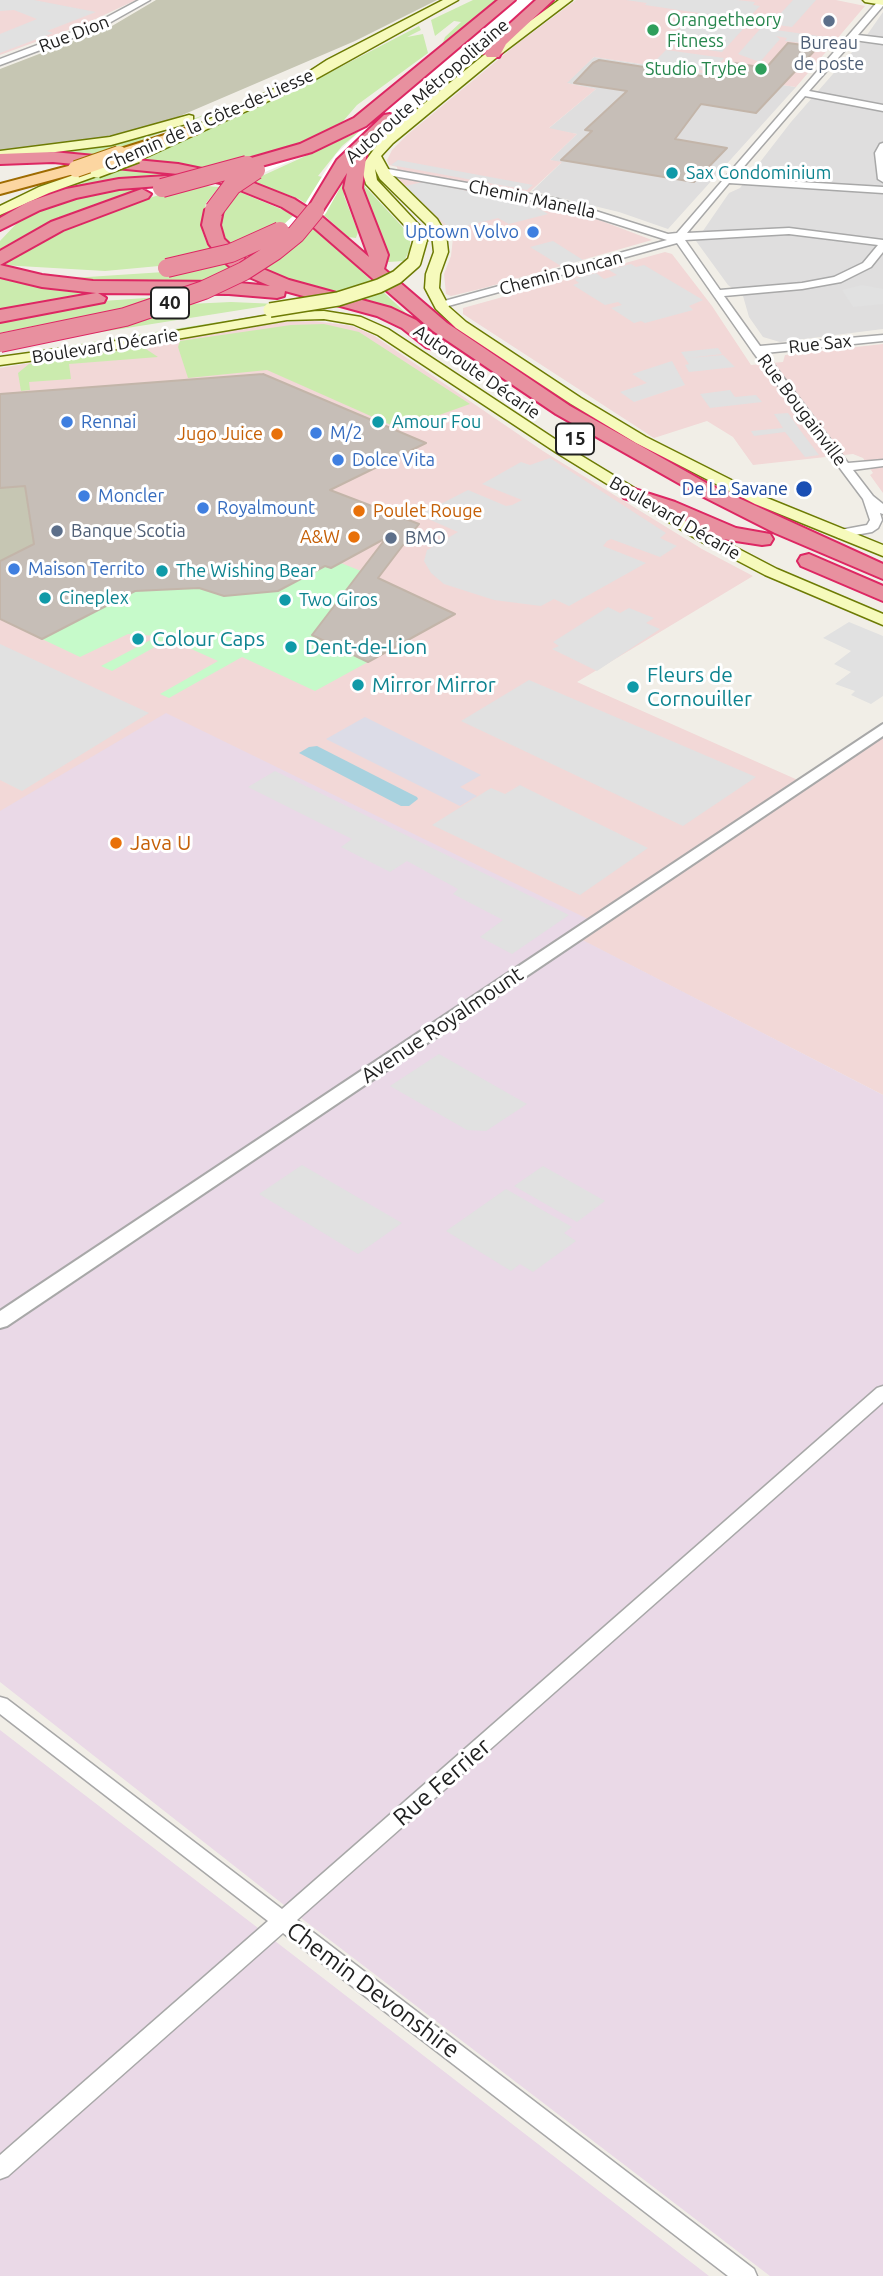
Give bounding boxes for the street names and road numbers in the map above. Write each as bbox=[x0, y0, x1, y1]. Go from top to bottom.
street label: Rue Dion bbox=[36, 11, 112, 57]
street label: Autoroute Métropolitaine bbox=[341, 14, 513, 168]
street label: Chemin de la Côte-de-Liesse bbox=[101, 64, 317, 176]
street label: Chemin Manella bbox=[466, 175, 598, 223]
street label: Chemin Duncan bbox=[497, 246, 625, 300]
road number: 40 bbox=[151, 288, 189, 318]
street label: Autoroute Décarie bbox=[410, 320, 544, 424]
street label: Boulevard Décarie bbox=[30, 324, 180, 368]
street label: Rue Sax bbox=[787, 330, 853, 358]
street label: Rue Bougainville bbox=[753, 350, 851, 470]
road number: 15 bbox=[556, 424, 594, 454]
street label: Boulevard Décarie bbox=[606, 472, 744, 564]
street label: Avenue Royalmount bbox=[356, 961, 528, 1089]
street label: Rue Ferrier bbox=[387, 1732, 497, 1832]
street label: Chemin Devonshire bbox=[281, 1916, 465, 2064]

